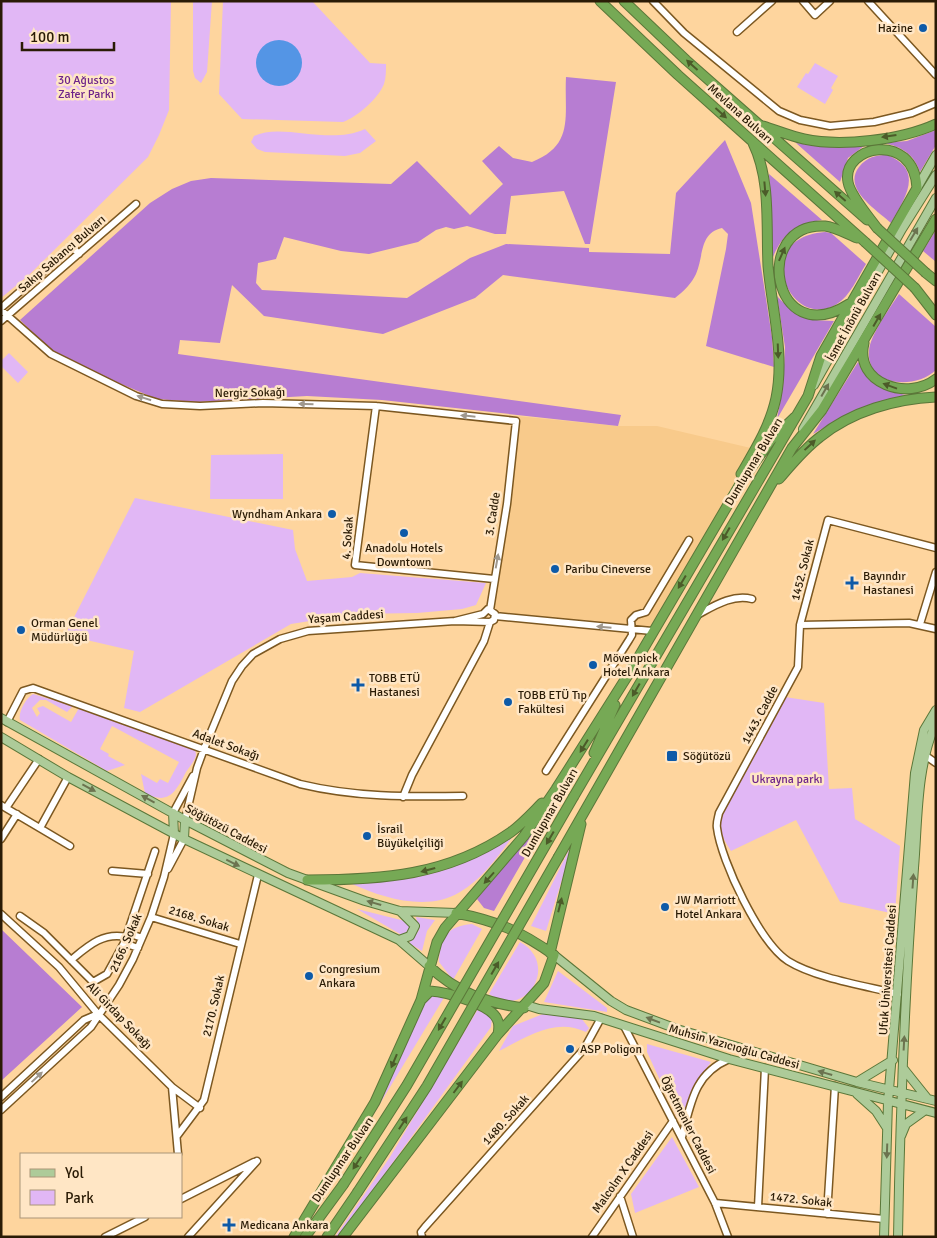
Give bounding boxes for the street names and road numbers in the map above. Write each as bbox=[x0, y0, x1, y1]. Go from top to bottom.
street label: Mevlana Bulvarı bbox=[704, 81, 776, 147]
street label: Sakıp Sabancı Bulvarı bbox=[15, 212, 109, 296]
street label: İsmet İnönü Bulvarı bbox=[823, 270, 885, 364]
street label: Nergiz Sokağı bbox=[215, 385, 285, 401]
street label: Dumlupınar Bulvarı bbox=[722, 415, 786, 509]
street label: 3. Cadde bbox=[482, 491, 504, 537]
street label: 4. Sokak bbox=[339, 516, 357, 560]
street label: 1452. Sokak bbox=[788, 538, 818, 602]
street label: Yaşam Caddesi bbox=[308, 607, 384, 627]
street label: 1443. Cadde bbox=[738, 683, 782, 747]
street label: Adalet Sokağı bbox=[190, 726, 262, 764]
street label: Dumlupınar Bulvarı bbox=[519, 766, 581, 860]
street label: Söğütözü Caddesi bbox=[182, 801, 270, 857]
street label: 2168. Sokak bbox=[167, 903, 231, 935]
street label: Ufuk Üniversitesi Caddesi bbox=[876, 904, 900, 1036]
street label: 2166. Sokak bbox=[106, 911, 146, 975]
street label: 2170. Sokak bbox=[200, 974, 228, 1038]
street label: Ali Girdap Sokağı bbox=[83, 979, 155, 1053]
street label: Muhsin Yazıcıoğlu Caddesi bbox=[667, 1021, 801, 1073]
street label: Öğretmenler Caddesi bbox=[657, 1074, 719, 1176]
street label: 1480. Sokak bbox=[479, 1092, 533, 1148]
street label: Dumlupınar Bulvarı bbox=[309, 1114, 377, 1206]
street label: Malcolm X Caddesi bbox=[589, 1128, 657, 1216]
street label: 1472. Sokak bbox=[769, 1189, 833, 1211]

